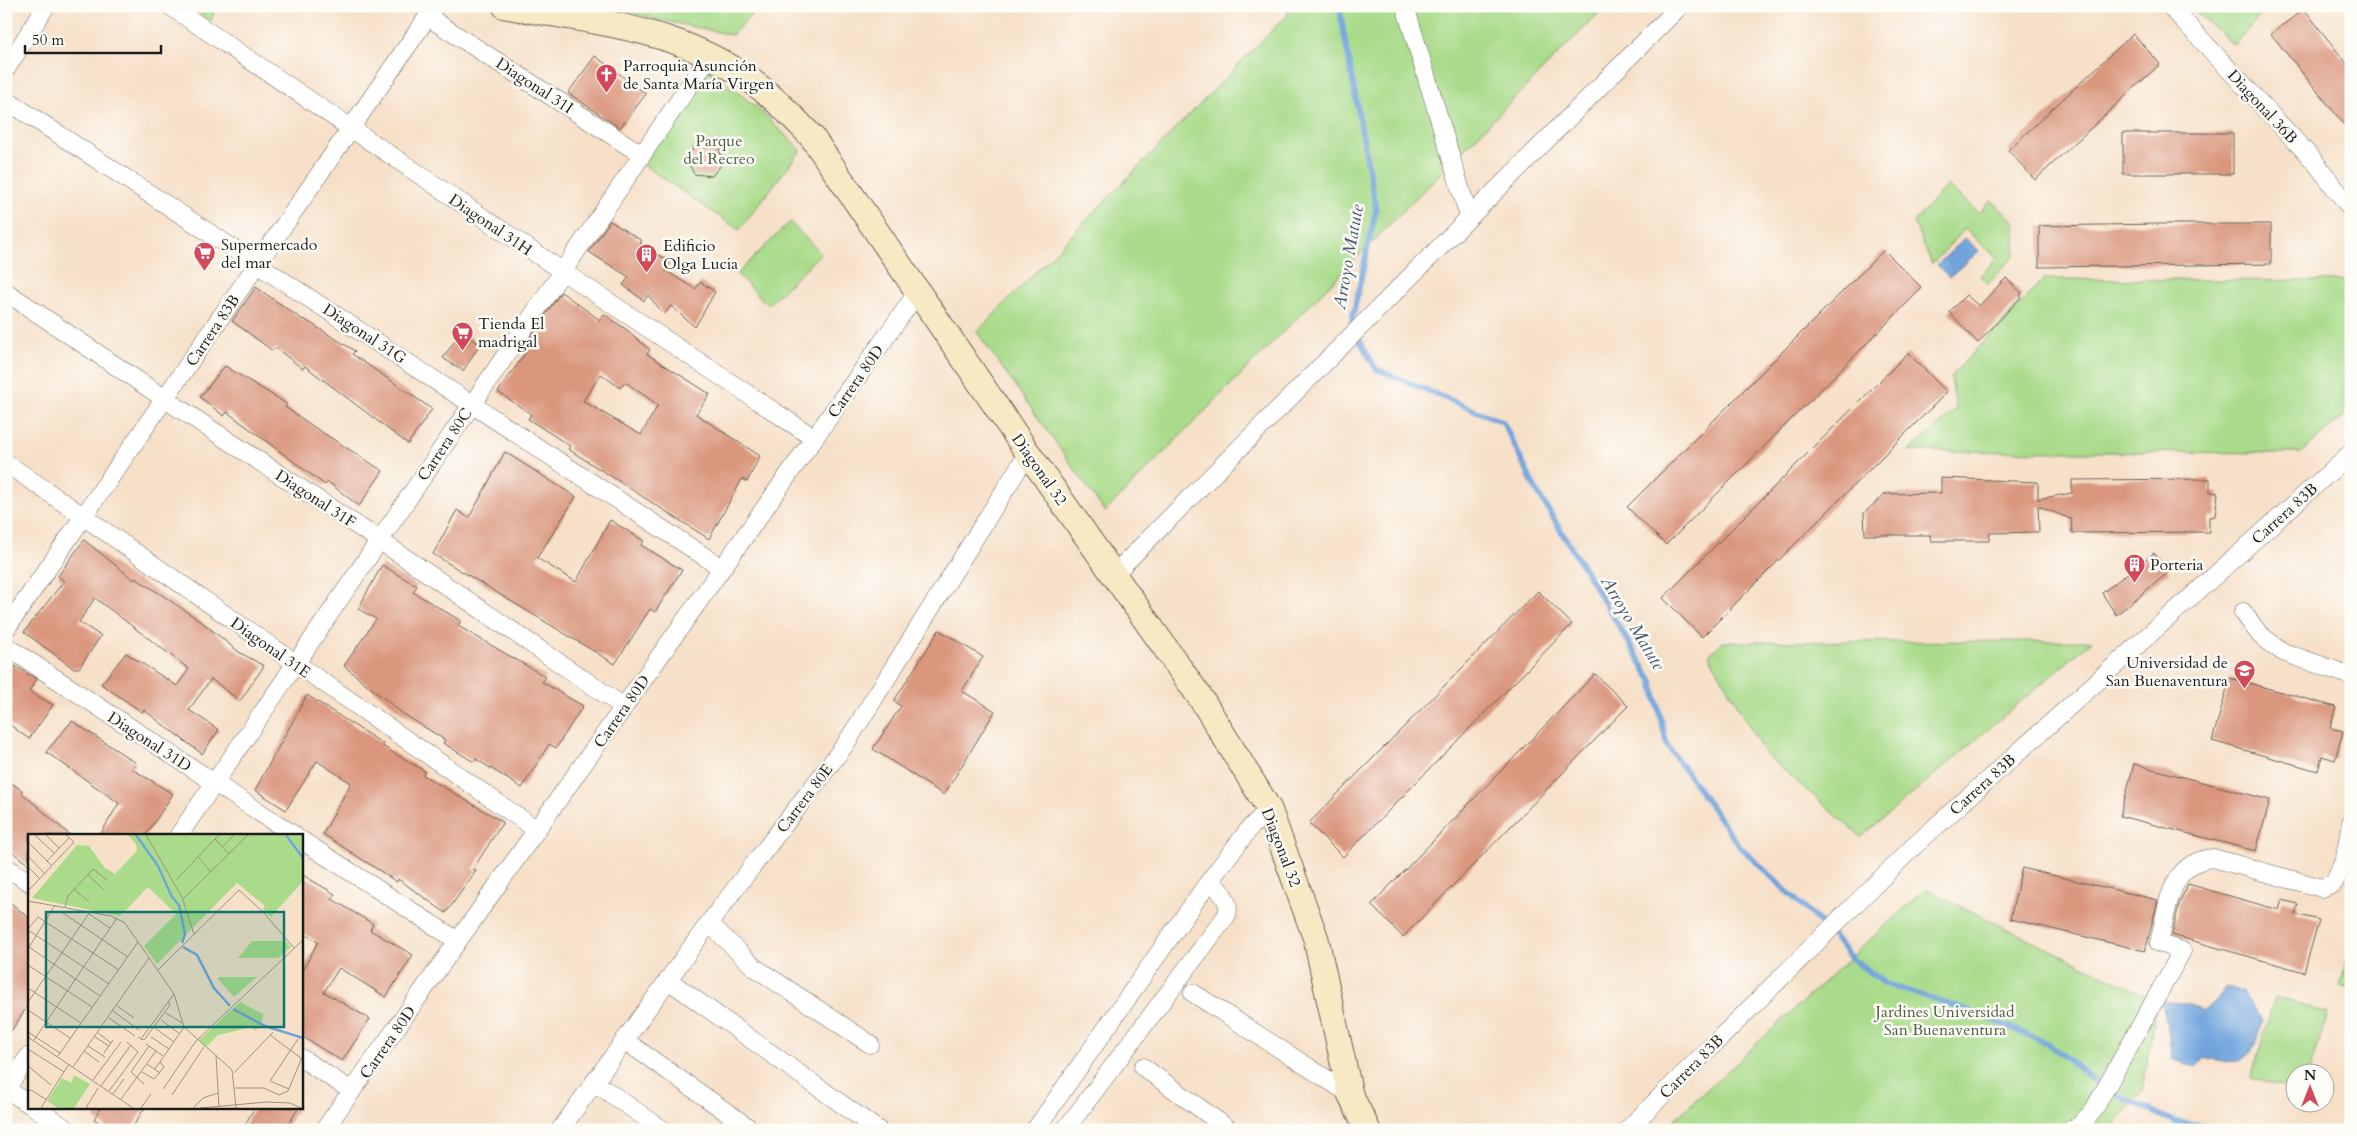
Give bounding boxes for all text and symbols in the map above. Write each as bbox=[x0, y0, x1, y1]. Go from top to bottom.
scale bar bbox=[25, 22, 161, 54]
text: 50 m bbox=[32, 30, 64, 50]
street label: Diagonal 31I bbox=[491, 53, 577, 119]
place label: Parroquia Asunción de Santa María Virgen bbox=[623, 55, 774, 95]
church icon: Parroquia Asunción de Santa María Virgen bbox=[595, 62, 619, 93]
street label: Diagonal 36B bbox=[2222, 65, 2302, 149]
park label: Parque del Recreo bbox=[683, 130, 755, 170]
street label: Diagonal 31H bbox=[444, 189, 536, 261]
water label: Arroyo Matute bbox=[1327, 202, 1370, 313]
place label: Supermercado del mar bbox=[221, 234, 318, 274]
place label: Edificio Olga Lucia bbox=[663, 235, 738, 275]
supermarket icon: Supermercado del mar bbox=[193, 241, 217, 272]
building icon: Edificio Olga Lucia bbox=[635, 242, 659, 273]
street label: Carrera 83B bbox=[181, 290, 245, 371]
street label: Diagonal 31G bbox=[318, 299, 411, 369]
place label: Tienda El madrigal bbox=[478, 313, 544, 353]
supermarket icon: Tienda El madrigal bbox=[450, 320, 474, 351]
street label: Carrera 80D bbox=[823, 341, 889, 423]
street label: Carrera 80C bbox=[412, 404, 477, 485]
street label: Diagonal 32 bbox=[1006, 429, 1072, 510]
street label: Diagonal 31F bbox=[271, 465, 360, 533]
street label: Carrera 83B bbox=[2247, 478, 2323, 549]
building icon: Porteria bbox=[2122, 552, 2146, 583]
place label: Porteria bbox=[2150, 554, 2204, 576]
water label: Arroyo Matute bbox=[1594, 570, 1671, 676]
street label: Diagonal 31E bbox=[226, 612, 315, 683]
place label: Universidad de San Buenaventura bbox=[2106, 652, 2228, 692]
school or university icon: Universidad de San Buenaventura bbox=[2232, 659, 2256, 690]
street label: Carrera 80D bbox=[589, 671, 655, 753]
street label: Diagonal 31D bbox=[103, 707, 196, 777]
street label: Carrera 83B bbox=[1945, 749, 2021, 820]
street label: Carrera 80E bbox=[772, 759, 838, 838]
street label: Diagonal 32 bbox=[1256, 805, 1306, 890]
inset map bbox=[28, 834, 302, 1108]
park label: Jardines Universidad San Buenaventura bbox=[1874, 1001, 2015, 1041]
street label: Carrera 80D bbox=[355, 1002, 421, 1084]
street label: Carrera 83B bbox=[1655, 1030, 1729, 1104]
north arrow bbox=[2284, 1064, 2334, 1114]
text: N bbox=[2304, 1066, 2316, 1085]

